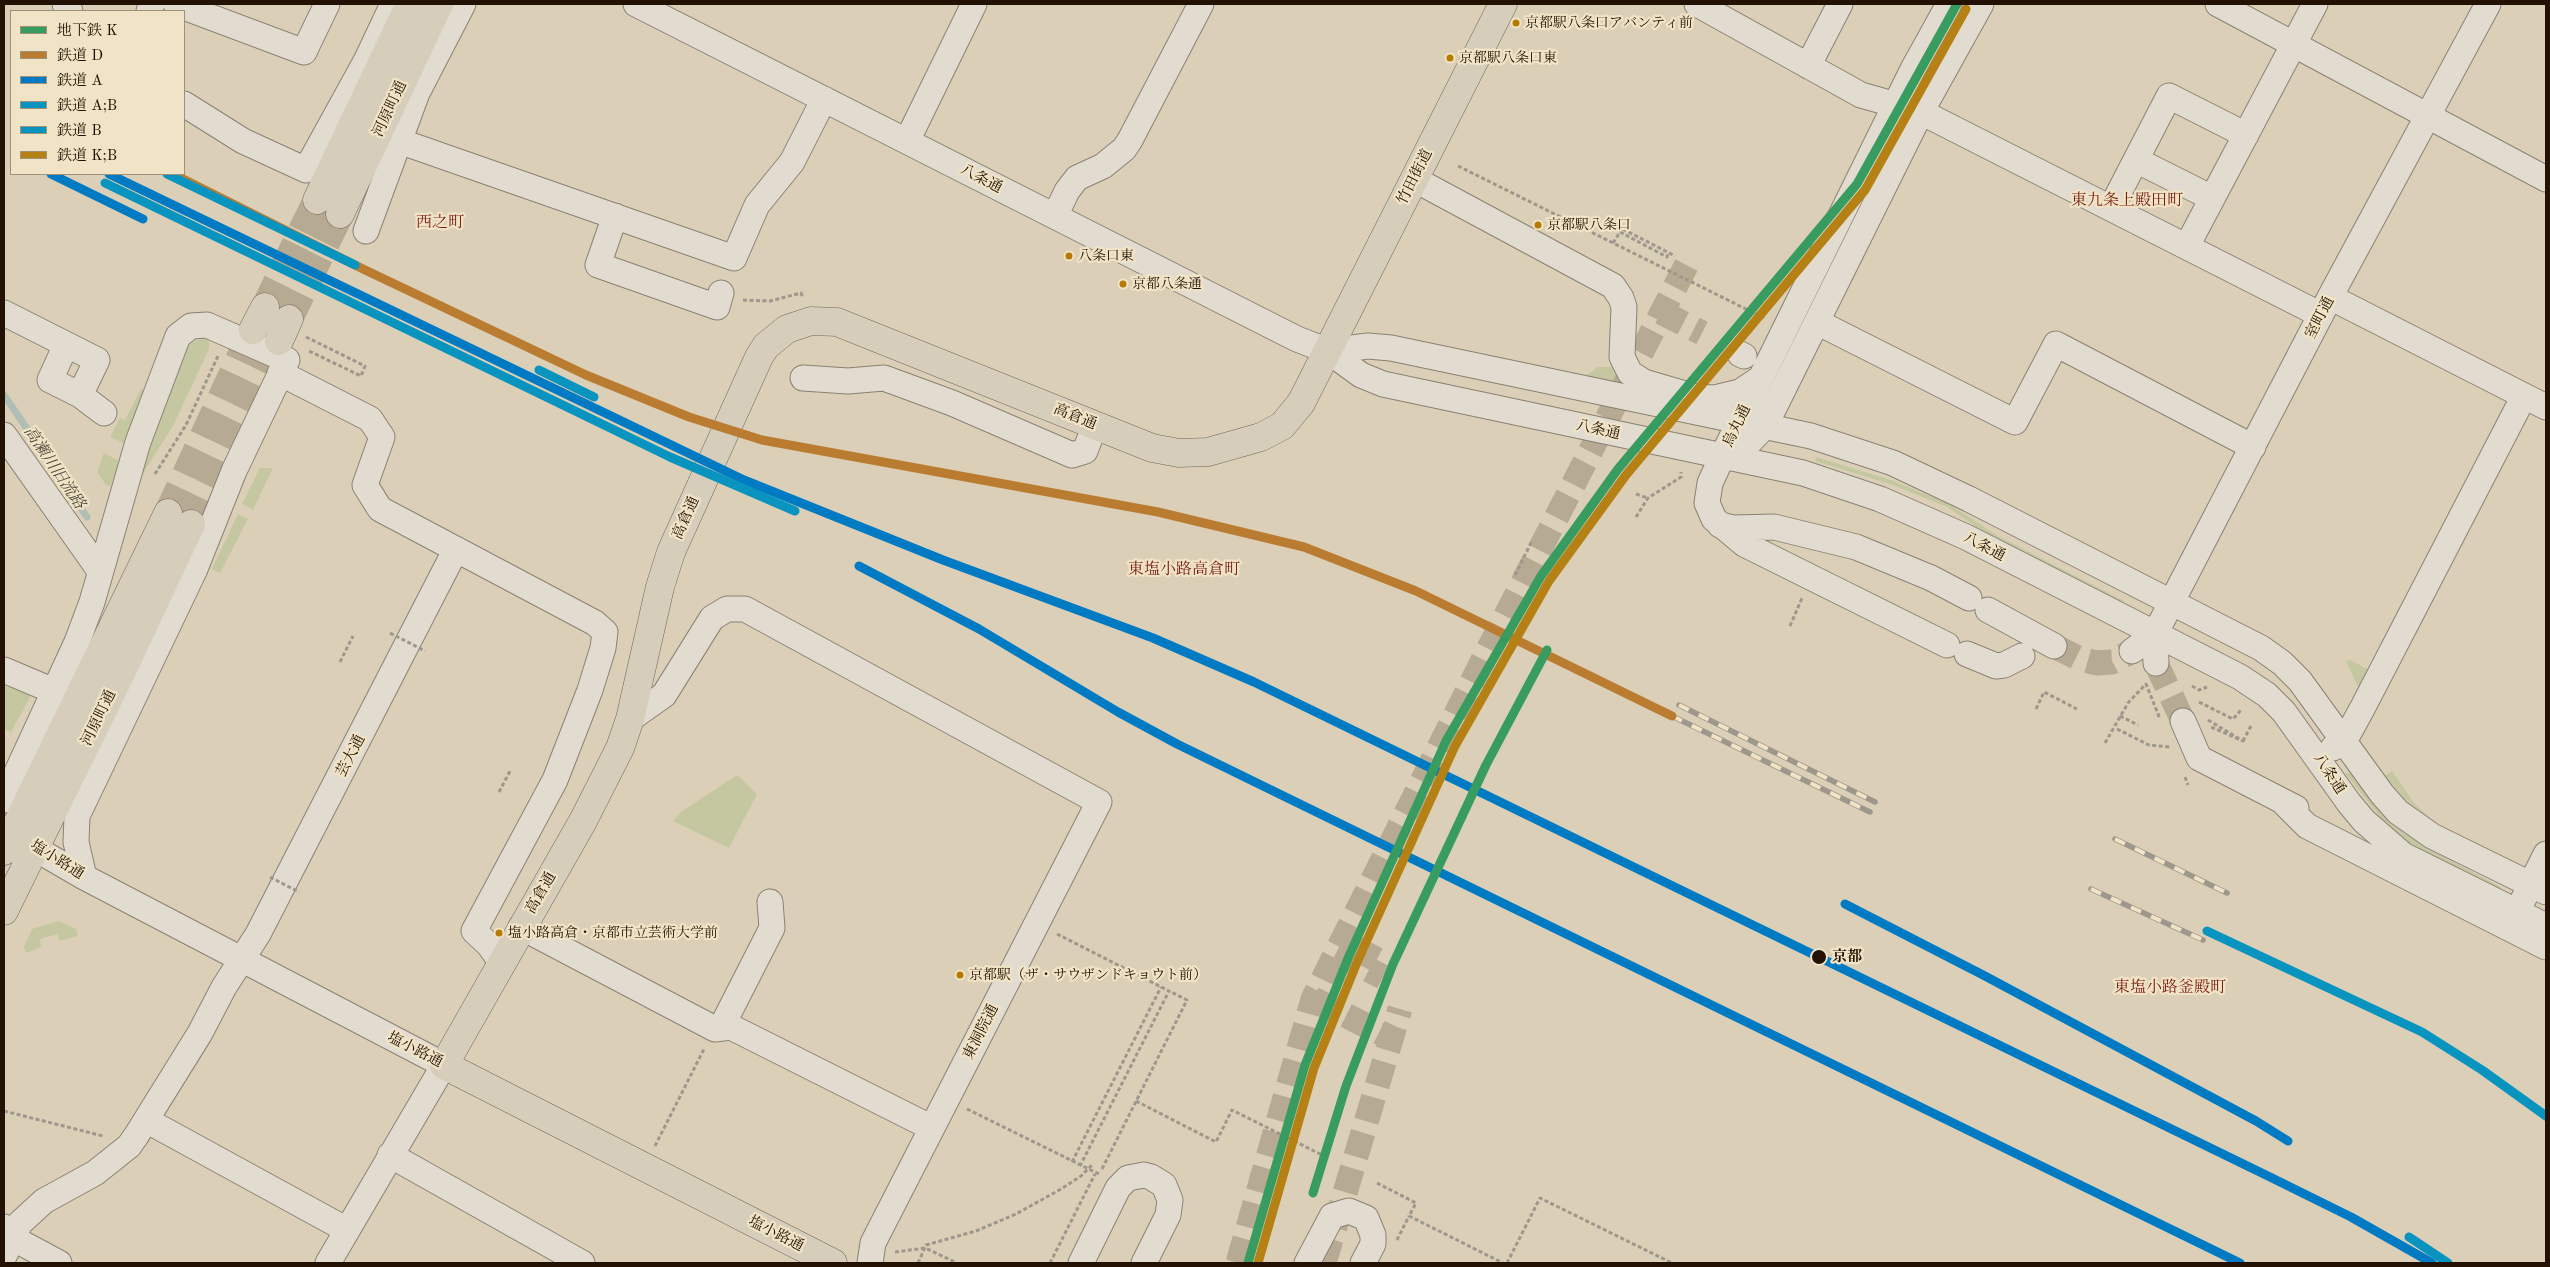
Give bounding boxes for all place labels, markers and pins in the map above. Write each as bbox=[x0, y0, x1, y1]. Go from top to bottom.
place label: 京都駅八条口アバンティ前 bbox=[1525, 15, 1693, 31]
marker: 京都駅八条口アバンティ前 bbox=[1511, 18, 1521, 28]
place label: 京都駅八条口東 bbox=[1459, 50, 1557, 66]
marker: 京都駅八条口東 bbox=[1445, 53, 1455, 63]
place label: 京都駅八条口 bbox=[1547, 217, 1631, 233]
marker: 京都駅八条口 bbox=[1533, 220, 1543, 230]
place label: 八条口東 bbox=[1078, 248, 1134, 264]
marker: 八条口東 bbox=[1064, 251, 1074, 261]
place label: 京都八条通 bbox=[1132, 276, 1202, 292]
marker: 京都八条通 bbox=[1118, 279, 1128, 289]
place label: 塩小路高倉・京都市立芸術大学前 bbox=[508, 925, 718, 941]
marker: 塩小路高倉・京都市立芸術大学前 bbox=[494, 928, 504, 938]
marker: 京都 bbox=[1810, 948, 1828, 966]
place label: 京都 bbox=[1832, 948, 1862, 966]
place label: 京都駅（ザ・サウザンドキョウト前） bbox=[969, 967, 1207, 983]
marker: 京都駅（ザ・サウザンドキョウト前） bbox=[955, 970, 965, 980]

